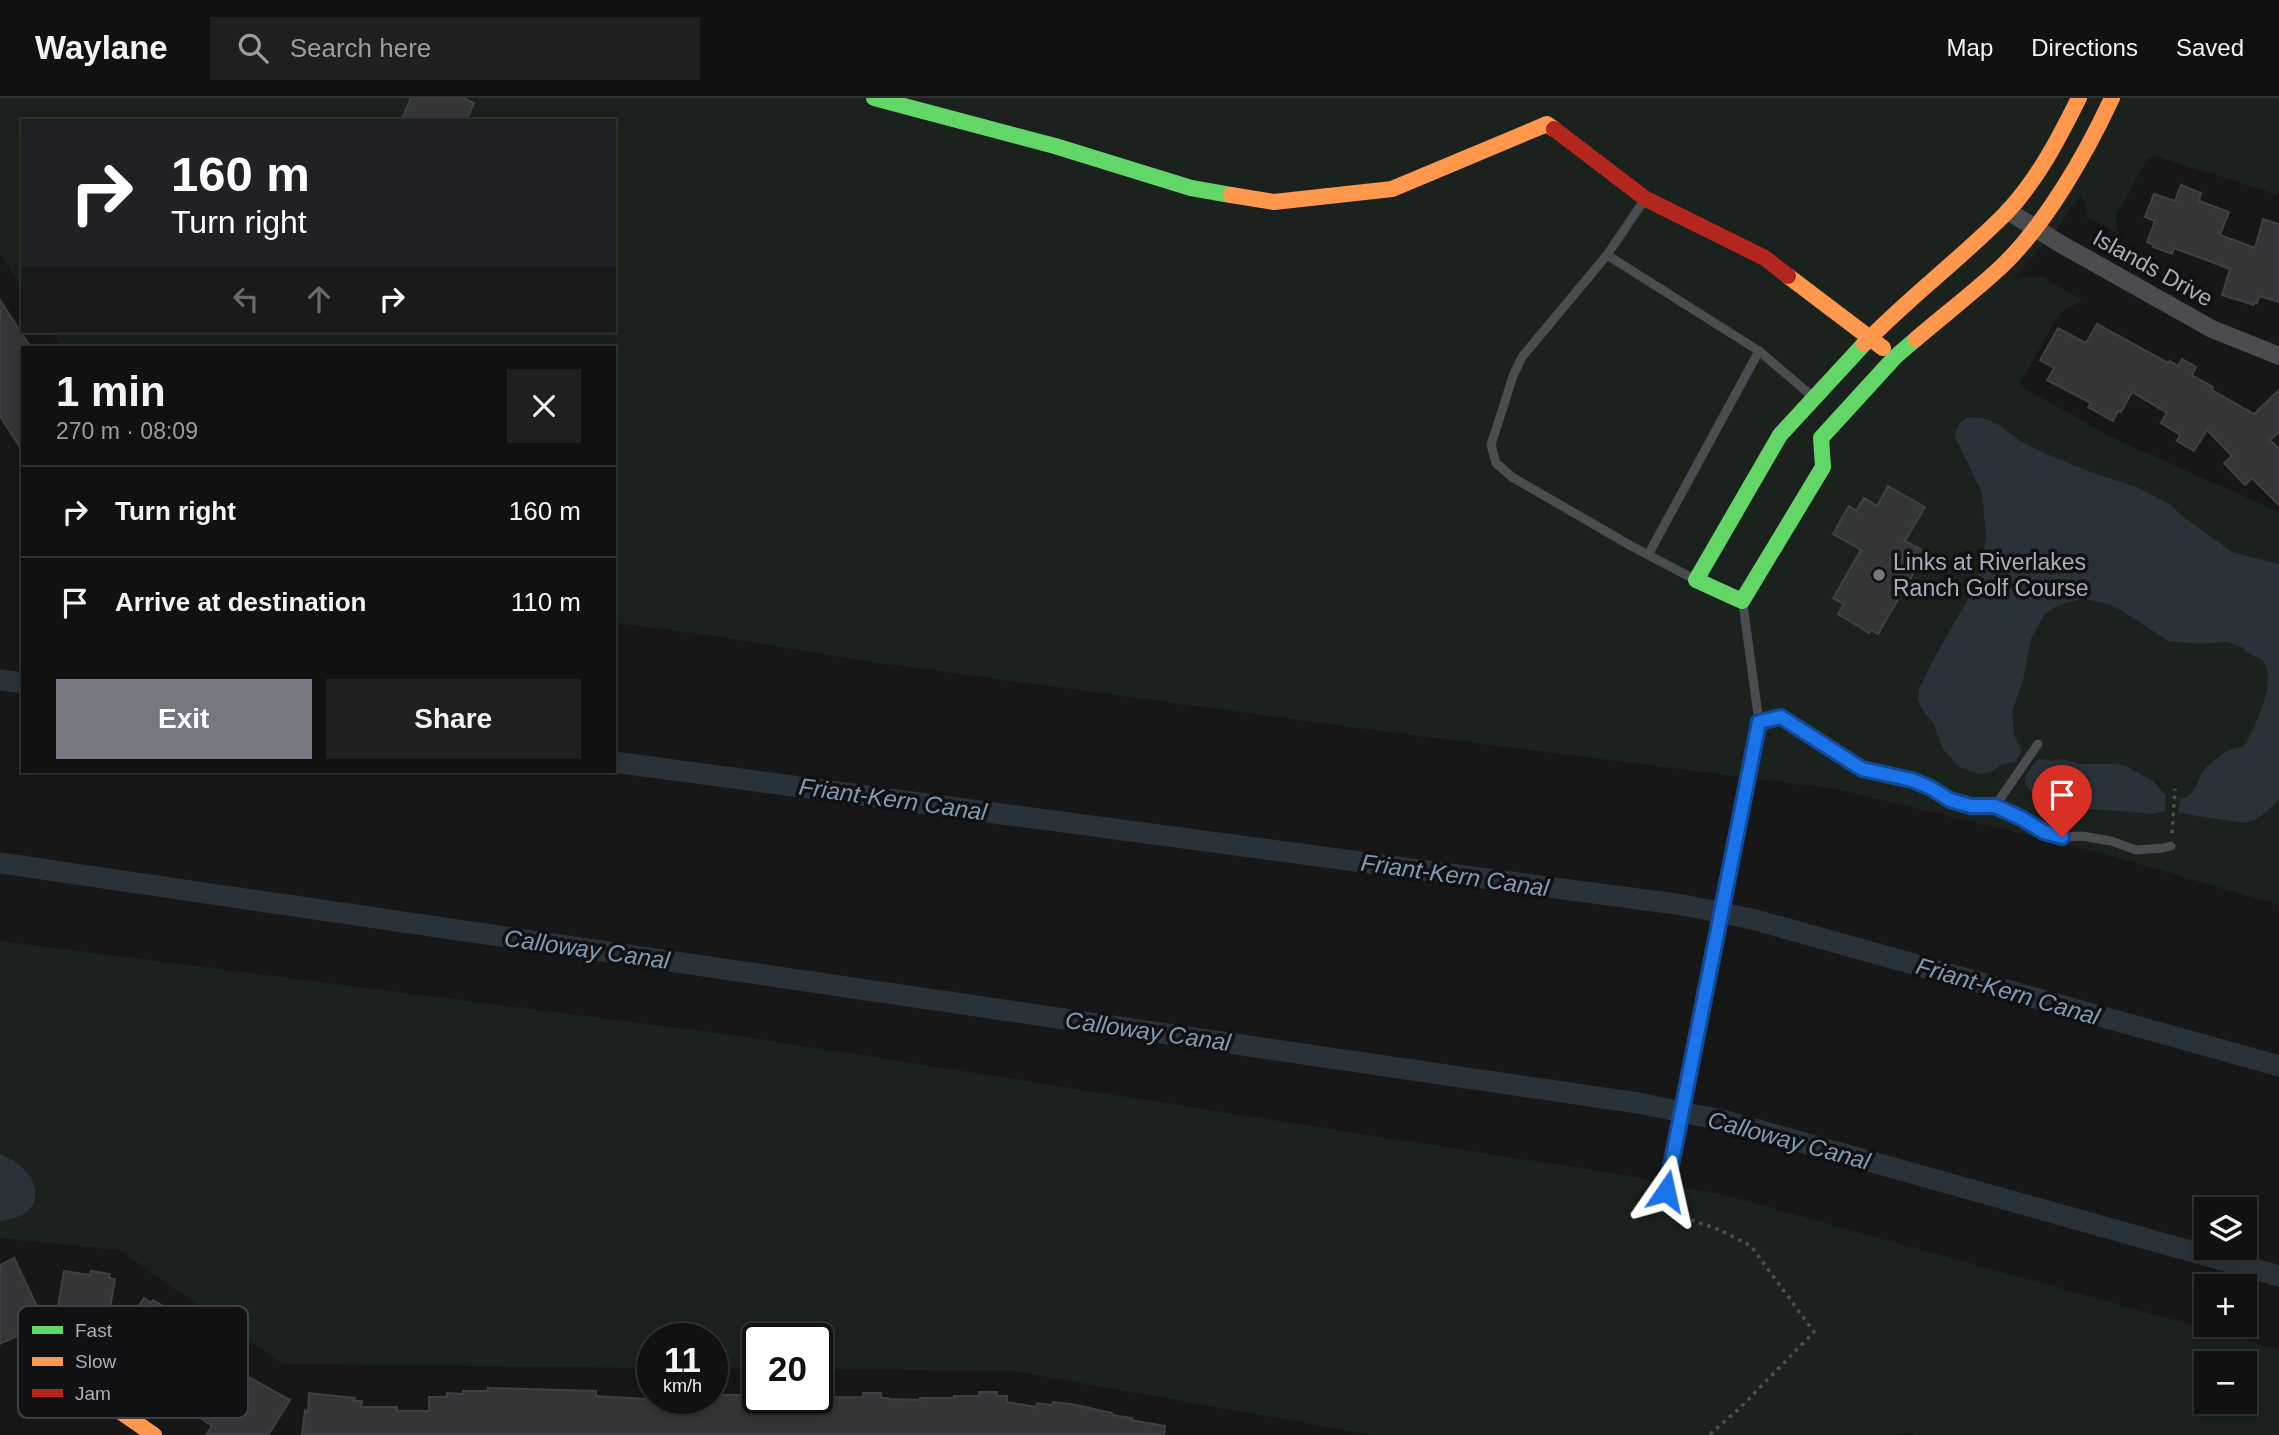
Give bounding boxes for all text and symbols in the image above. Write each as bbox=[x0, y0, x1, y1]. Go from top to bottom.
search box bbox=[210, 17, 700, 80]
text: Waylane bbox=[35, 29, 168, 66]
icon: search bbox=[234, 29, 272, 67]
text: Search here bbox=[290, 33, 431, 63]
text: Map bbox=[1947, 34, 1993, 61]
text: Directions bbox=[2031, 34, 2138, 61]
text: Saved bbox=[2176, 34, 2244, 61]
icon: right bbox=[56, 147, 147, 238]
text: 160 m bbox=[171, 147, 310, 201]
text: Turn right bbox=[171, 204, 307, 240]
street label: Islands Drive bbox=[2089, 224, 2217, 312]
icon: left bbox=[227, 280, 265, 318]
icon: ahead bbox=[300, 280, 338, 318]
icon: right bbox=[373, 280, 411, 318]
text: 1 min bbox=[56, 368, 166, 415]
button: close bbox=[507, 369, 581, 443]
text: 270 m · 08:09 bbox=[56, 418, 198, 444]
icon: right bbox=[56, 493, 94, 531]
text: Turn right bbox=[115, 496, 236, 526]
text: 160 m bbox=[509, 496, 581, 526]
place label: Links at Riverlakes Ranch Golf Course bbox=[1893, 549, 2089, 601]
marker: Links at Riverlakes Ranch Golf Course bbox=[1871, 567, 1887, 583]
icon: arrive bbox=[56, 584, 94, 622]
text: Arrive at destination bbox=[115, 587, 366, 617]
text: 110 m bbox=[511, 587, 581, 617]
button: Exit bbox=[56, 679, 312, 759]
button: Share bbox=[326, 679, 581, 759]
pin bbox=[2032, 765, 2092, 837]
water label: Friant-Kern Canal bbox=[797, 772, 989, 826]
icon: arrive bbox=[2043, 776, 2081, 814]
water label: Friant-Kern Canal bbox=[1359, 848, 1551, 902]
water label: Calloway Canal bbox=[503, 924, 672, 974]
water label: Friant-Kern Canal bbox=[1913, 952, 2103, 1030]
water label: Calloway Canal bbox=[1064, 1006, 1233, 1056]
water label: Calloway Canal bbox=[1705, 1105, 1874, 1175]
position arrow bbox=[1629, 1154, 1703, 1228]
map controls bbox=[2194, 1197, 2257, 1414]
button: layers bbox=[2194, 1197, 2257, 1260]
button: + bbox=[2194, 1274, 2257, 1337]
legend bbox=[18, 1306, 248, 1418]
text: Fast bbox=[75, 1320, 113, 1341]
speed limit sign: 20 bbox=[742, 1323, 833, 1414]
text: 11 bbox=[664, 1340, 701, 1379]
text: Slow bbox=[75, 1351, 116, 1372]
button: − bbox=[2194, 1351, 2257, 1414]
text: km/h bbox=[663, 1376, 702, 1396]
text: Jam bbox=[75, 1383, 111, 1404]

